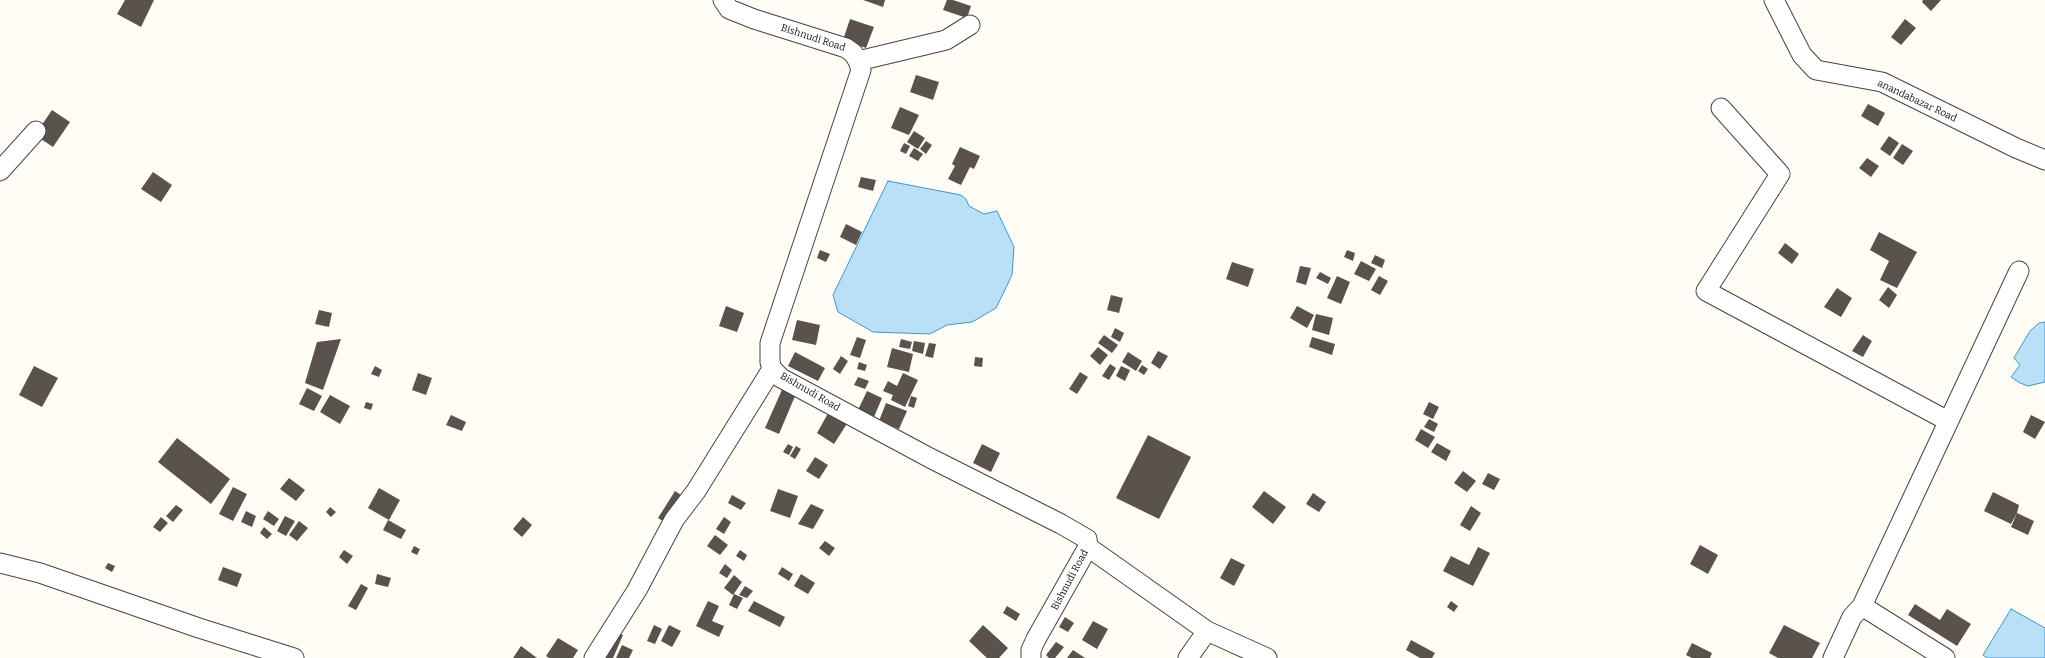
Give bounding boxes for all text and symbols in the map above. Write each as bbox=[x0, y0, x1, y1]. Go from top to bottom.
street label: Bishnudi Road bbox=[779, 22, 847, 54]
street label: anandabazar Road bbox=[1875, 77, 1959, 125]
street label: Bishnudi Road bbox=[778, 370, 842, 414]
street label: Bishnudi Road bbox=[1049, 548, 1091, 612]

